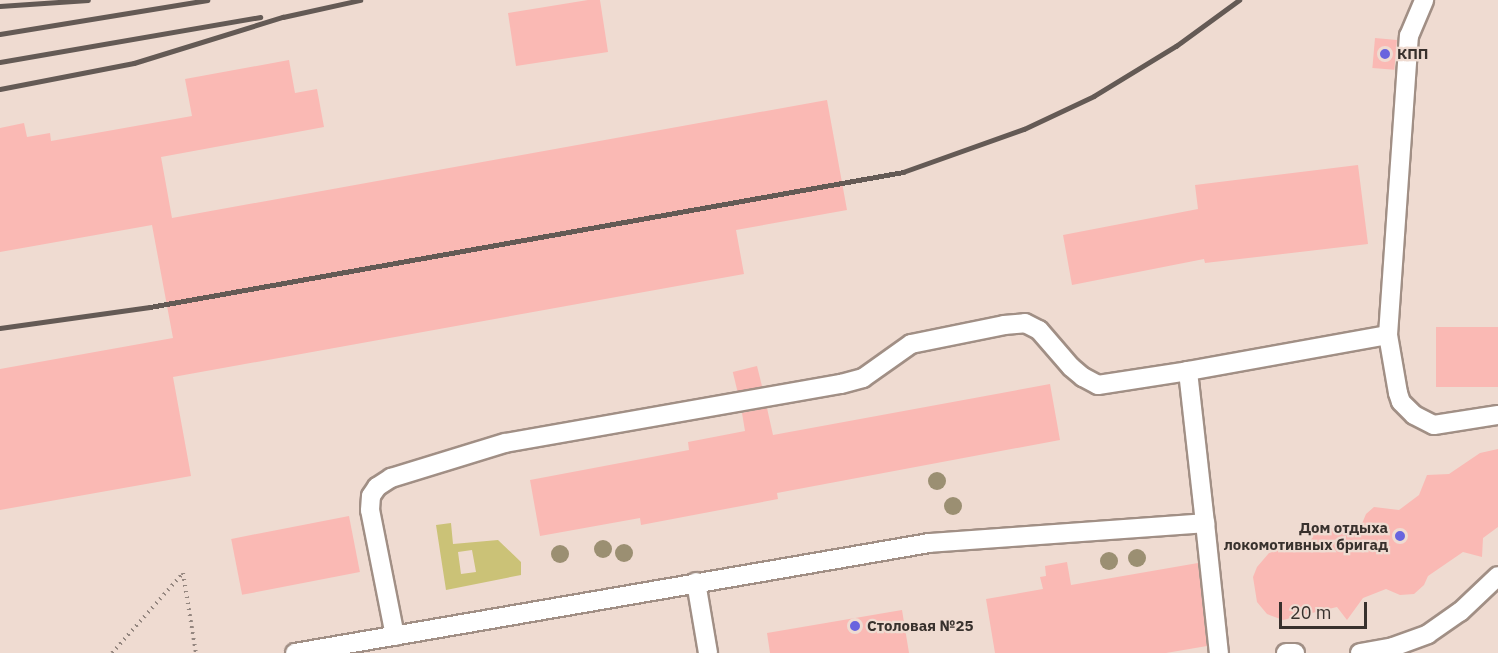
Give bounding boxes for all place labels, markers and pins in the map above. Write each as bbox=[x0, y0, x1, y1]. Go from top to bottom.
place label: КПП bbox=[1397, 45, 1428, 63]
marker: КПП bbox=[1378, 47, 1392, 61]
place label: Дом отдыха локомотивных бригад bbox=[1224, 518, 1388, 553]
marker: Дом отдыха локомотивных бригад bbox=[1393, 529, 1407, 543]
place label: Столовая №25 bbox=[867, 617, 973, 635]
marker: Столовая №25 bbox=[848, 619, 862, 633]

